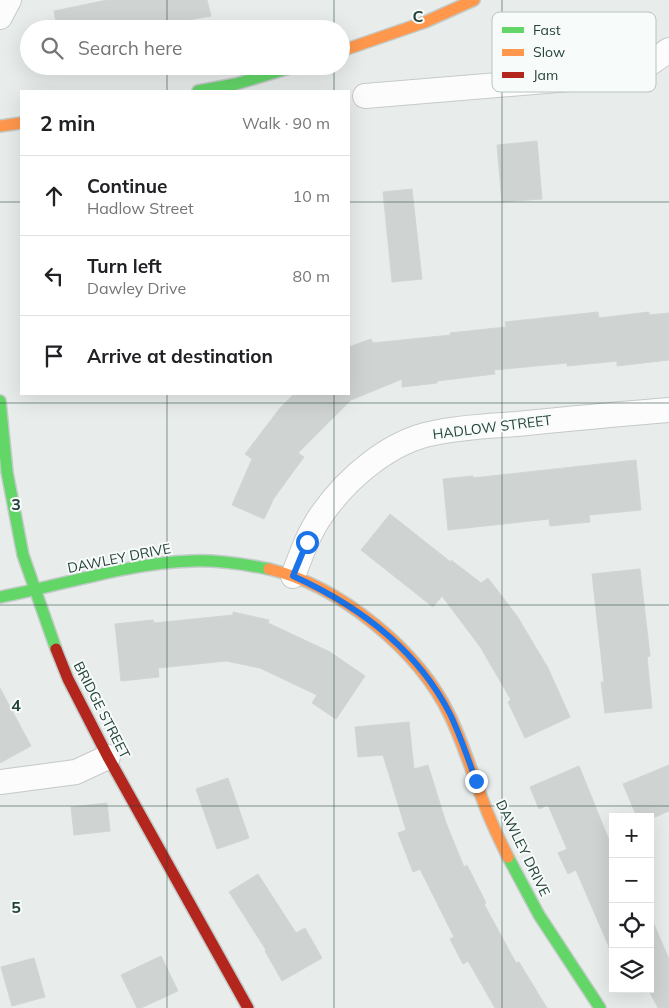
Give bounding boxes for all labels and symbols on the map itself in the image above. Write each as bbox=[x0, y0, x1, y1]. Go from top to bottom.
text: C bbox=[413, 6, 424, 26]
legend bbox=[492, 12, 656, 92]
text: Fast bbox=[533, 21, 561, 39]
text: Slow bbox=[533, 43, 565, 61]
text: Jam bbox=[533, 66, 558, 84]
street label: HADLOW STREET bbox=[431, 411, 553, 443]
text: 3 bbox=[11, 494, 21, 514]
route start bbox=[296, 531, 319, 554]
street label: DAWLEY DRIVE bbox=[66, 539, 172, 577]
street label: BRIDGE STREET bbox=[70, 658, 135, 762]
text: 4 bbox=[11, 695, 21, 715]
route end bbox=[465, 770, 488, 793]
street label: DAWLEY DRIVE bbox=[492, 797, 554, 899]
text: 5 bbox=[11, 897, 21, 917]

